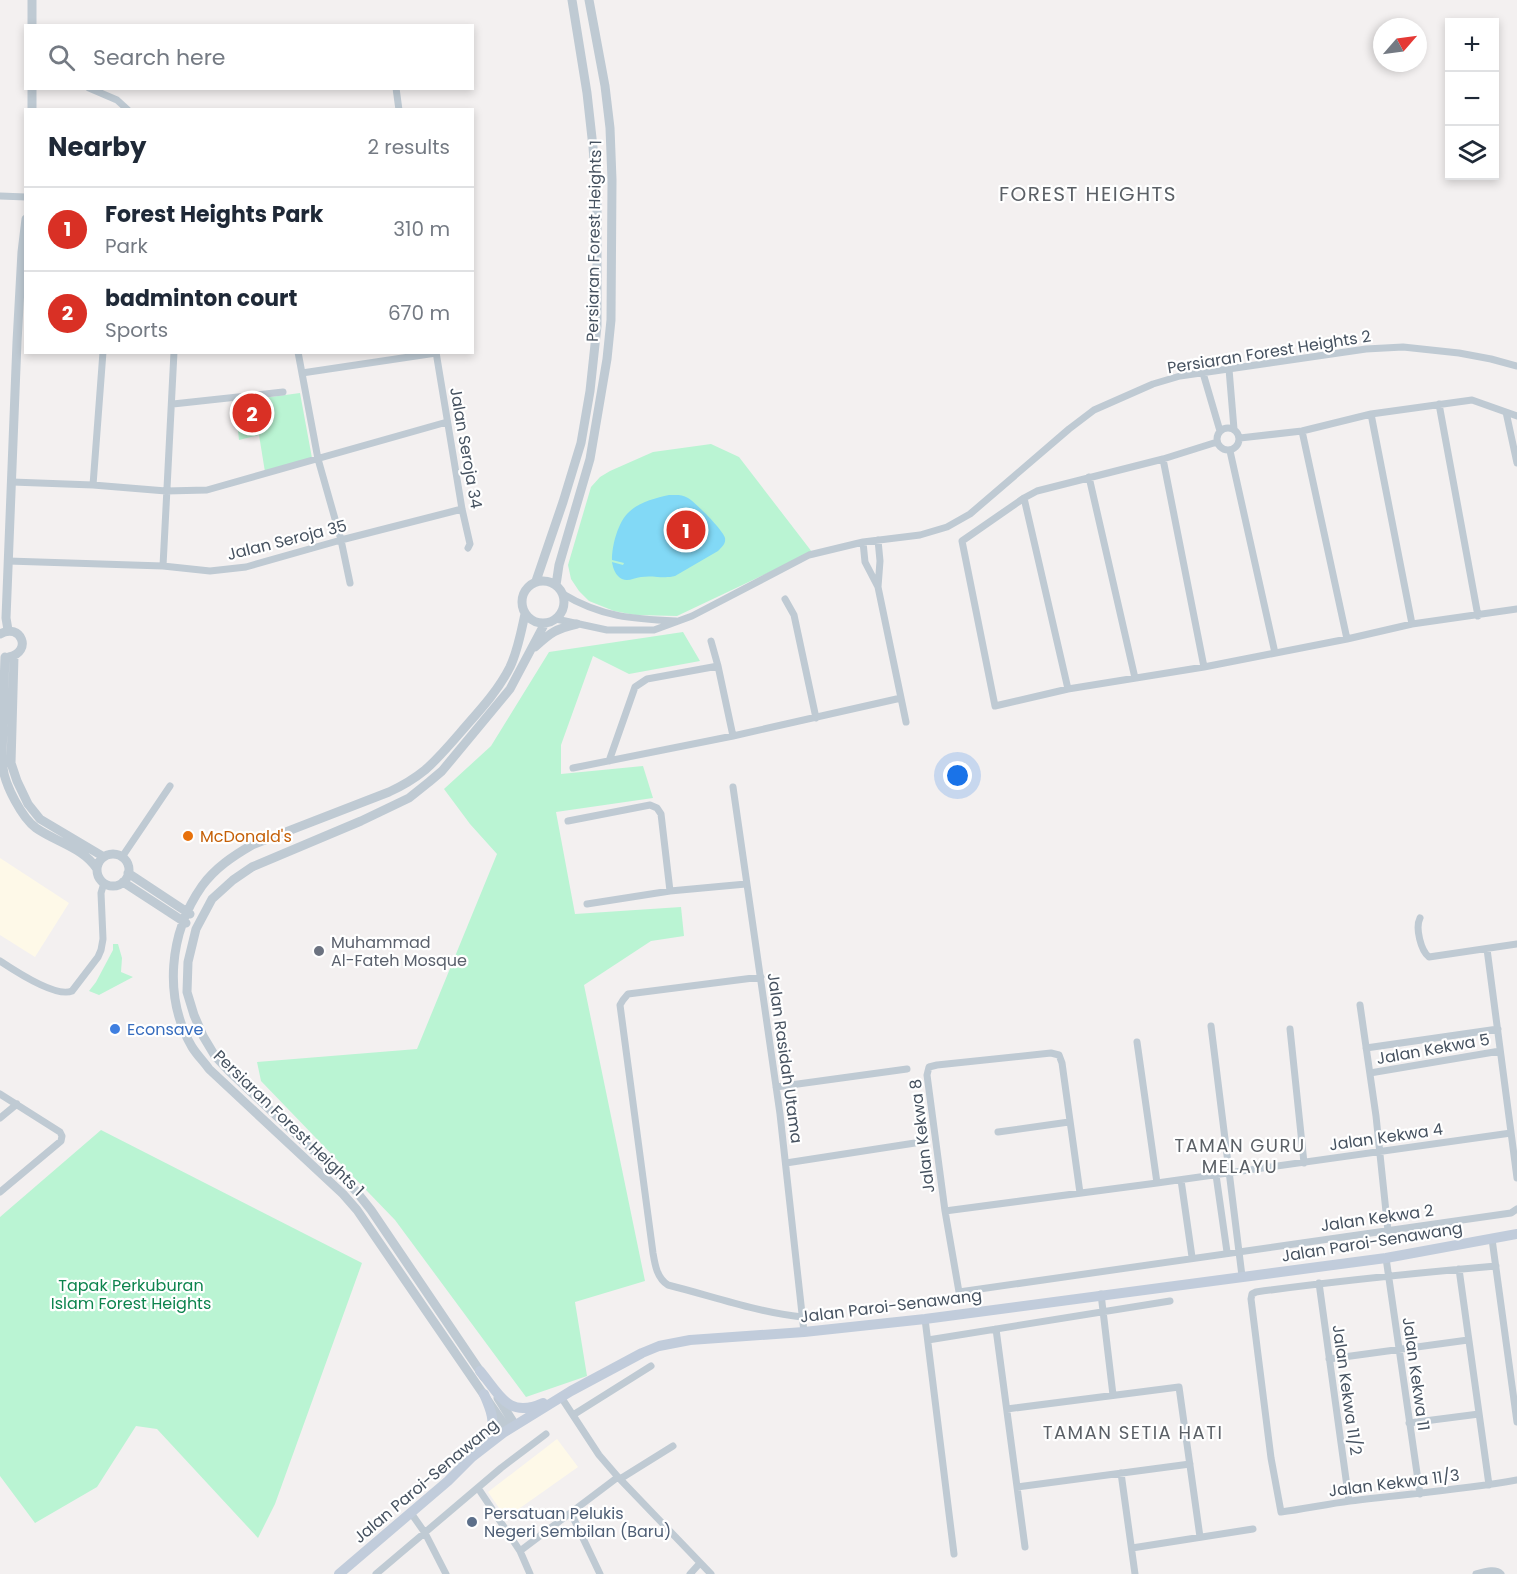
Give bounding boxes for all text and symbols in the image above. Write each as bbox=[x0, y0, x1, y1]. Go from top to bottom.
north arrow bbox=[1373, 18, 1427, 72]
map controls bbox=[1445, 18, 1499, 180]
button: + bbox=[1445, 18, 1499, 72]
search box bbox=[24, 24, 474, 90]
icon: search bbox=[45, 41, 78, 74]
text: Search here bbox=[93, 42, 226, 73]
button: − bbox=[1445, 72, 1499, 126]
button: layers bbox=[1445, 126, 1499, 180]
text: Nearby bbox=[48, 129, 146, 165]
text: 2 results bbox=[367, 133, 450, 161]
street label: Persiaran Forest Heights 1 bbox=[581, 140, 607, 342]
district label: FOREST HEIGHTS bbox=[999, 180, 1177, 208]
text: Forest Heights Park bbox=[105, 199, 323, 230]
text: 1 bbox=[64, 215, 71, 243]
text: 310 m bbox=[393, 215, 450, 243]
text: Park bbox=[105, 232, 148, 260]
text: badminton court bbox=[105, 283, 297, 314]
text: 2 bbox=[62, 299, 73, 327]
text: 670 m bbox=[388, 299, 450, 327]
text: Sports bbox=[105, 316, 168, 344]
street label: Persiaran Forest Heights 2 bbox=[1166, 325, 1372, 379]
street label: Jalan Seroja 34 bbox=[444, 386, 488, 510]
pin: 2 bbox=[232, 390, 272, 436]
pin: 1 bbox=[666, 508, 706, 552]
street label: Jalan Seroja 35 bbox=[225, 514, 349, 566]
your location bbox=[943, 761, 972, 790]
place label: McDonald's bbox=[200, 825, 292, 848]
marker: McDonald's bbox=[181, 829, 195, 843]
place label: Muhammad Al-Fateh Mosque bbox=[331, 931, 467, 972]
marker: Muhammad Al-Fateh Mosque bbox=[312, 944, 326, 958]
street label: Jalan Rasidah Utama bbox=[762, 971, 808, 1145]
place label: Econsave bbox=[127, 1018, 204, 1041]
marker: Econsave bbox=[108, 1022, 122, 1036]
street label: Jalan Kekwa 5 bbox=[1375, 1028, 1491, 1070]
street label: Persiaran Forest Heights 1 bbox=[208, 1045, 370, 1201]
street label: Jalan Kekwa 8 bbox=[904, 1078, 940, 1194]
street label: Jalan Kekwa 4 bbox=[1328, 1118, 1444, 1156]
district label: TAMAN GURU MELAYU bbox=[1174, 1133, 1306, 1179]
street label: Jalan Kekwa 2 bbox=[1319, 1199, 1435, 1237]
street label: Jalan Paroi-Senawang bbox=[1280, 1216, 1464, 1268]
park label: Tapak Perkuburan Islam Forest Heights bbox=[51, 1274, 211, 1315]
street label: Jalan Paroi-Senawang bbox=[799, 1283, 983, 1329]
street label: Jalan Kekwa 11 bbox=[1397, 1316, 1435, 1432]
street label: Jalan Kekwa 11/2 bbox=[1326, 1323, 1368, 1457]
street label: Jalan Paroi-Senawang bbox=[349, 1413, 503, 1549]
district label: TAMAN SETIA HATI bbox=[1043, 1420, 1223, 1445]
street label: Jalan Kekwa 11/3 bbox=[1327, 1464, 1461, 1502]
place label: Persatuan Pelukis Negeri Sembilan (Baru) bbox=[484, 1502, 671, 1543]
marker: Persatuan Pelukis Negeri Sembilan (Baru) bbox=[465, 1515, 479, 1529]

